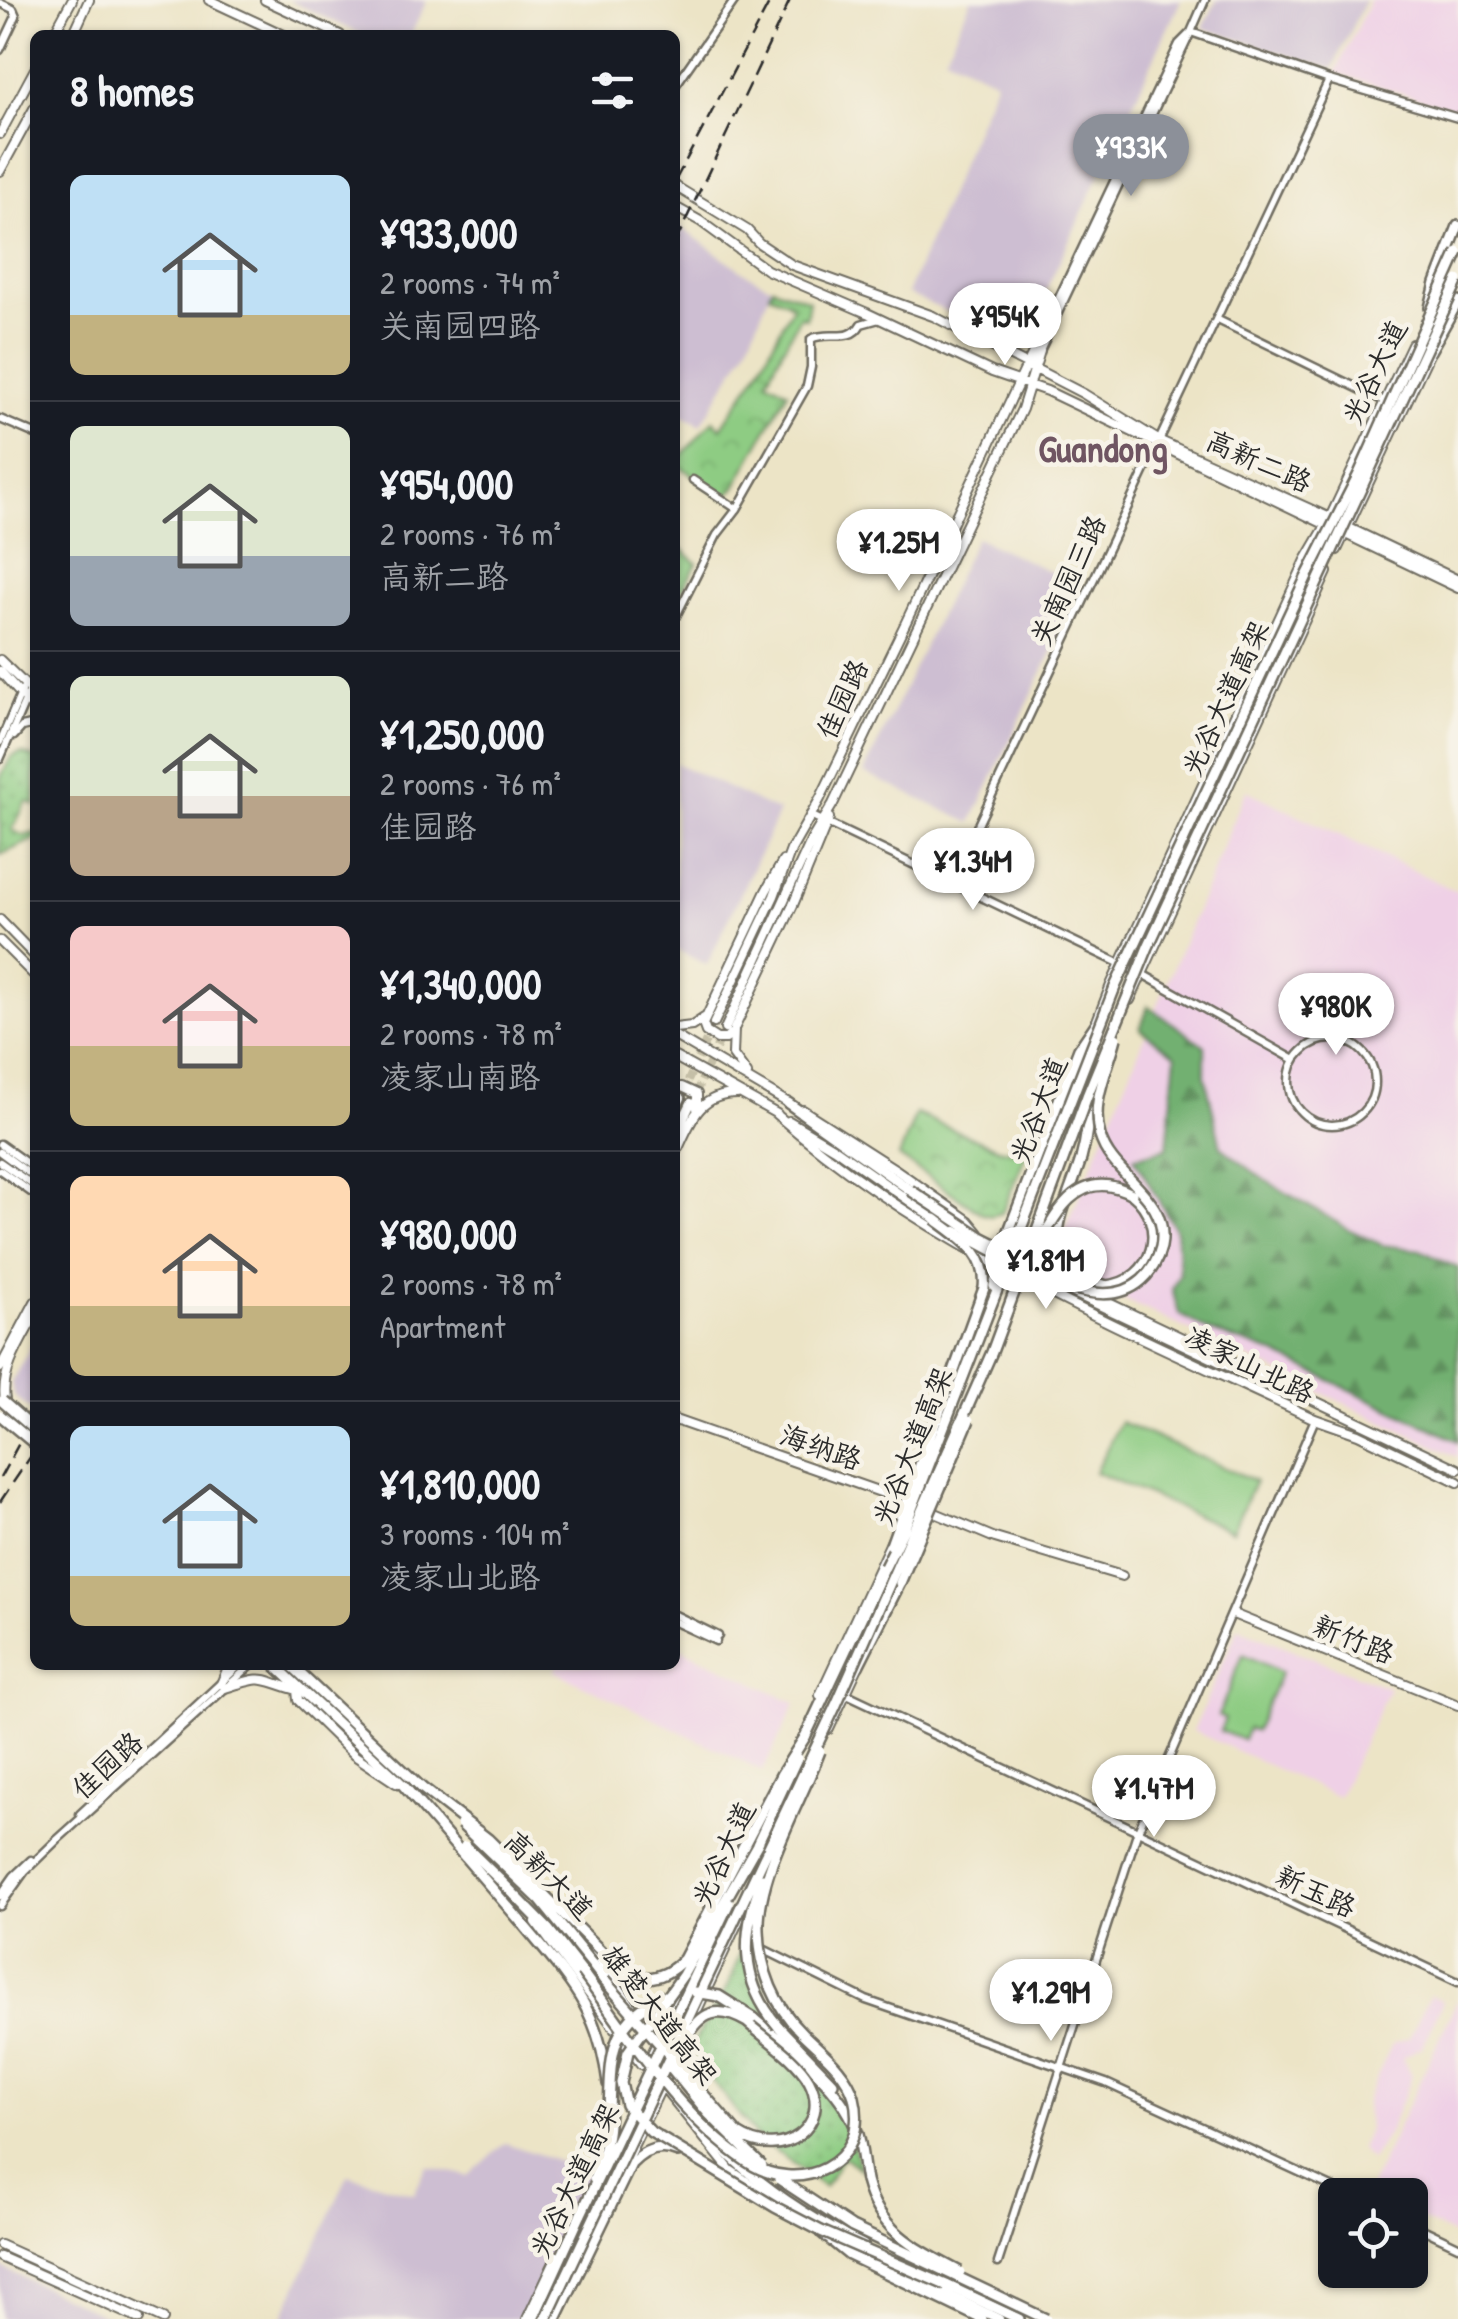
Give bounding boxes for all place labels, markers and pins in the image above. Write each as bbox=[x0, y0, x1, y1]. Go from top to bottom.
pin: ¥933K bbox=[1061, 114, 1201, 199]
pin: ¥954K bbox=[935, 283, 1075, 368]
pin: ¥1.25M bbox=[818, 509, 980, 594]
pin: ¥1.34M bbox=[892, 828, 1054, 913]
pin: ¥980K bbox=[1266, 973, 1406, 1058]
pin: ¥1.81M bbox=[965, 1227, 1127, 1312]
pin: ¥1.47M bbox=[1073, 1755, 1235, 1840]
pin: ¥1.29M bbox=[970, 1959, 1132, 2044]

